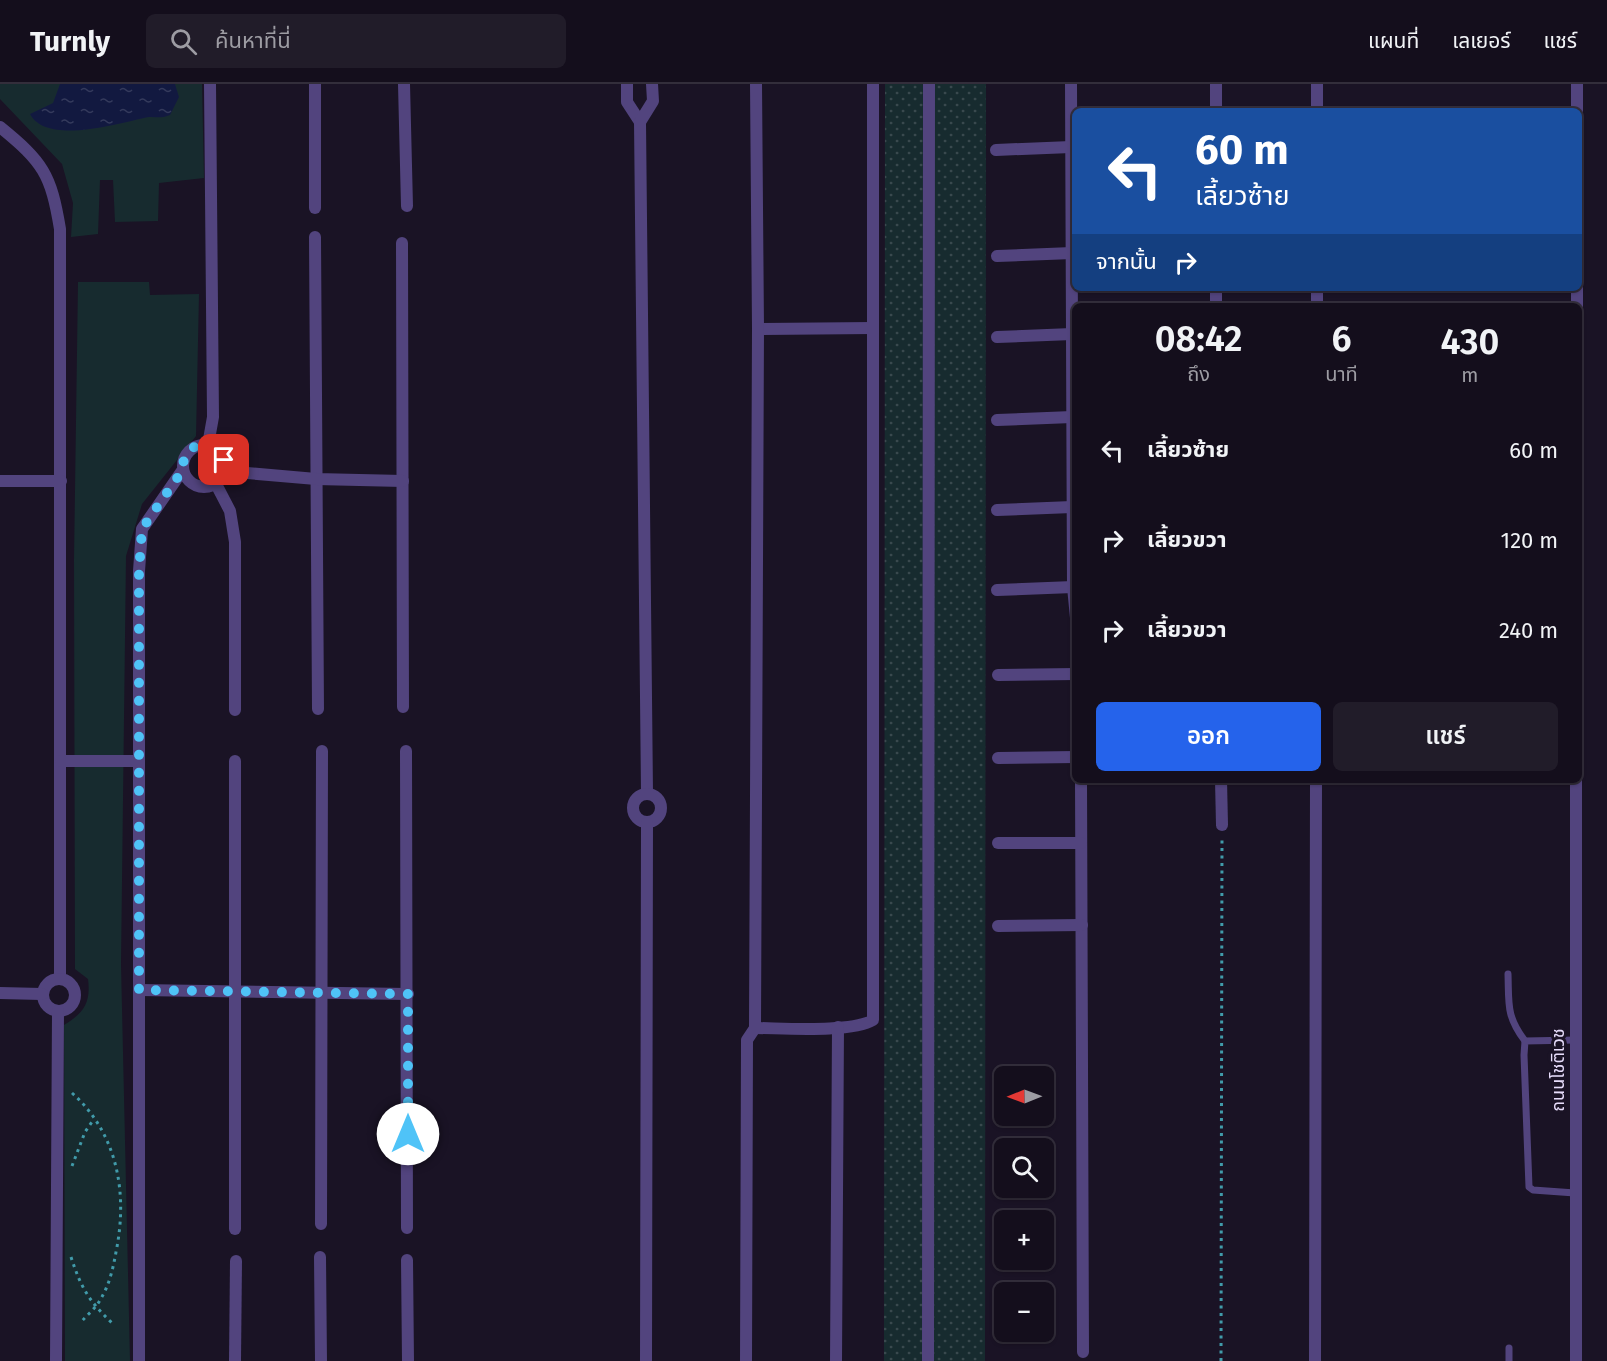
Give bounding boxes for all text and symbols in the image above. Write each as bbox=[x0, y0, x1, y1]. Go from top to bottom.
search box bbox=[146, 14, 566, 68]
text: Turnly bbox=[30, 25, 110, 58]
icon: search bbox=[167, 25, 200, 58]
text: ค้นหาที่นี่ bbox=[215, 27, 291, 54]
text: แผนที่ bbox=[1368, 28, 1419, 54]
text: เลเยอร์ bbox=[1452, 28, 1511, 54]
text: แชร์ bbox=[1544, 28, 1577, 54]
text: 60 m bbox=[1195, 125, 1289, 175]
icon: left bbox=[1096, 132, 1174, 210]
text: เลี้ยวซ้าย bbox=[1195, 180, 1289, 212]
icon: right bbox=[1169, 246, 1202, 279]
text: จากนั้น bbox=[1096, 248, 1157, 275]
text: 08:42 bbox=[1155, 317, 1242, 361]
text: 6 bbox=[1331, 317, 1351, 361]
text: 430 bbox=[1440, 320, 1499, 364]
text: ถึง bbox=[1187, 362, 1210, 386]
text: นาที bbox=[1325, 362, 1358, 386]
text: m bbox=[1461, 363, 1478, 387]
pin bbox=[198, 434, 249, 485]
icon: left bbox=[1096, 434, 1129, 467]
text: เลี้ยวซ้าย bbox=[1147, 436, 1229, 463]
text: 60 m bbox=[1509, 437, 1558, 464]
icon: arrive bbox=[207, 443, 240, 476]
icon: right bbox=[1096, 524, 1129, 557]
text: เลี้ยวขวา bbox=[1147, 526, 1227, 553]
text: 120 m bbox=[1501, 527, 1558, 554]
icon: right bbox=[1096, 614, 1129, 647]
text: เลี้ยวขวา bbox=[1147, 616, 1227, 643]
text: 240 m bbox=[1499, 617, 1558, 644]
button: ออก bbox=[1096, 702, 1321, 771]
button: แชร์ bbox=[1333, 702, 1558, 771]
street label: ถนนโชติเวช bbox=[1547, 1028, 1569, 1112]
north arrow bbox=[994, 1066, 1054, 1126]
map controls bbox=[994, 1066, 1054, 1342]
position arrow bbox=[376, 1102, 440, 1166]
button: search bbox=[994, 1138, 1054, 1198]
button: + bbox=[994, 1210, 1054, 1270]
button: − bbox=[994, 1282, 1054, 1342]

